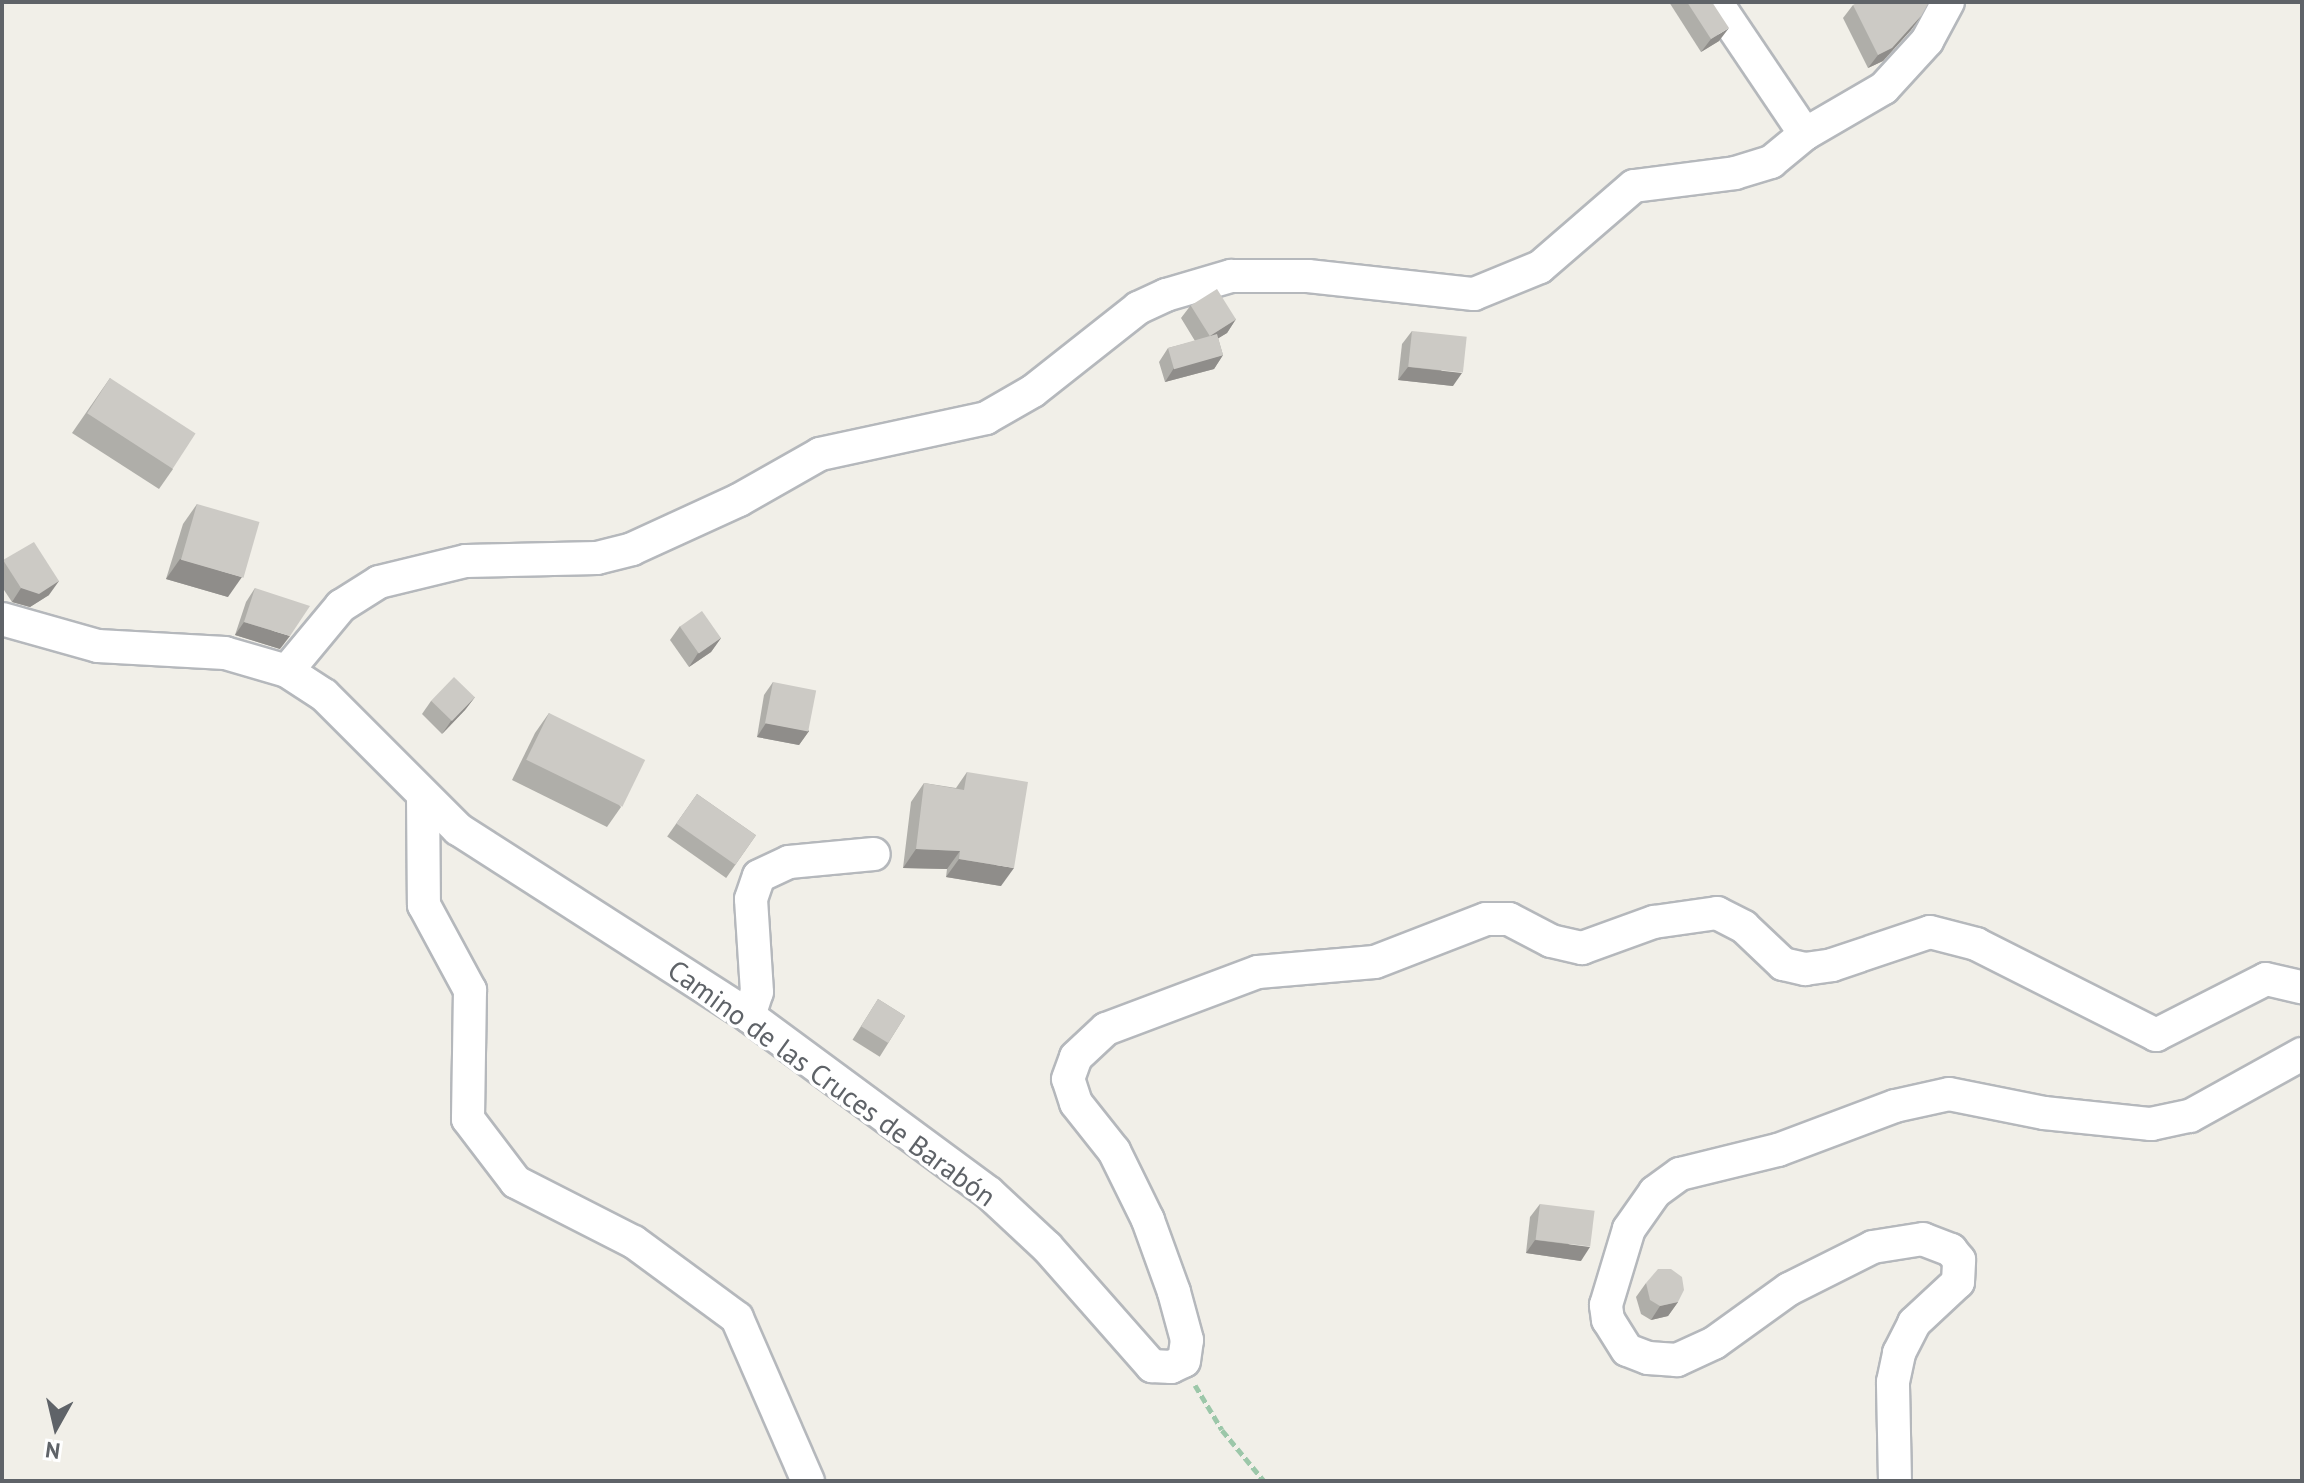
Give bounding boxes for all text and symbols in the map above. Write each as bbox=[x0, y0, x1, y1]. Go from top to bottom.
street label: Camino de las Cruces de Barabón bbox=[662, 953, 1002, 1213]
north arrow bbox=[16, 1387, 96, 1467]
text: N bbox=[44, 1436, 62, 1466]

